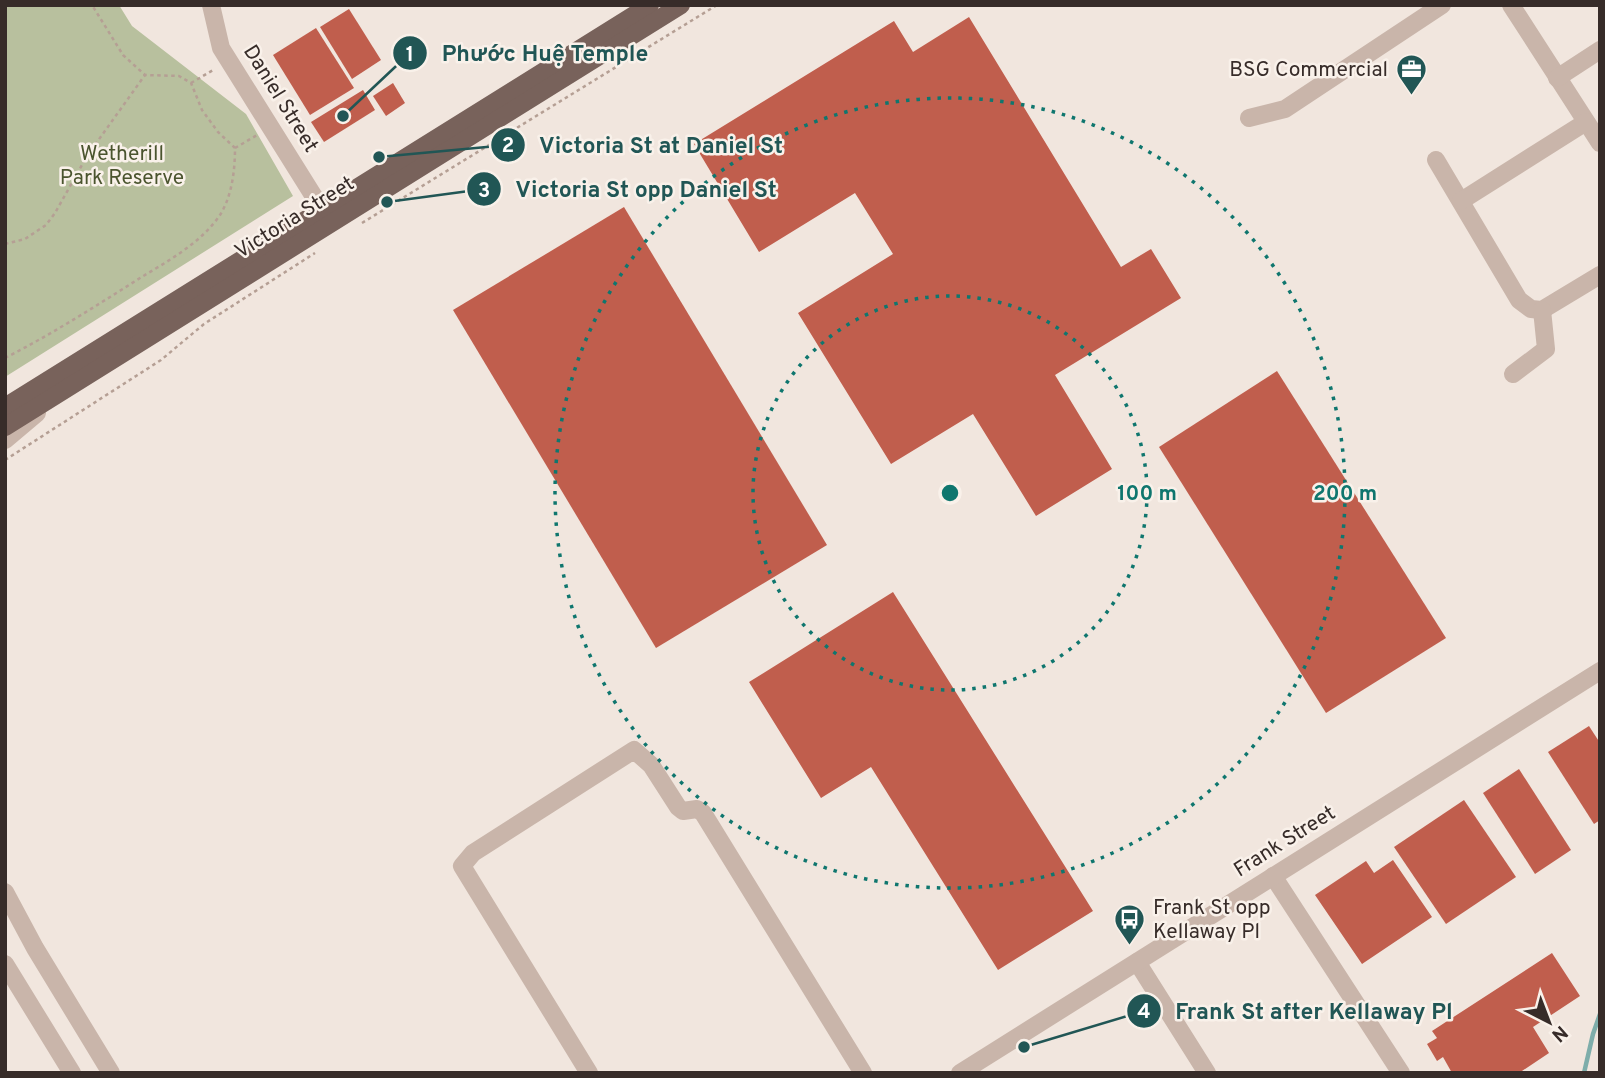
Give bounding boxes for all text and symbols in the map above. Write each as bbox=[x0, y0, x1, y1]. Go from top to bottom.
callout: Phước Huệ Temple bbox=[393, 31, 663, 75]
street label: Daniel Street bbox=[236, 40, 324, 158]
text: Phước Huệ Temple bbox=[442, 41, 648, 70]
text: 1 bbox=[406, 42, 414, 69]
office icon: BSG Commercial bbox=[1394, 53, 1428, 97]
place label: BSG Commercial bbox=[1229, 57, 1388, 84]
callout: Victoria St at Daniel St bbox=[490, 123, 797, 167]
text: 2 bbox=[502, 133, 514, 160]
text: Victoria St at Daniel St bbox=[539, 133, 783, 162]
park label: Wetherill Park Reserve bbox=[60, 141, 184, 192]
callout: Victoria St opp Daniel St bbox=[466, 167, 791, 211]
street label: Victoria Street bbox=[230, 171, 360, 265]
text: Victoria St opp Daniel St bbox=[515, 177, 777, 206]
text: 3 bbox=[478, 178, 490, 205]
centre of rings bbox=[938, 481, 962, 505]
text: 100 m bbox=[1117, 481, 1177, 508]
text: 200 m bbox=[1313, 481, 1377, 508]
street label: Frank Street bbox=[1229, 800, 1341, 884]
place label: Frank St opp Kellaway Pl bbox=[1153, 895, 1271, 946]
bus stop icon: Frank St opp Kellaway Pl bbox=[1113, 903, 1147, 947]
north arrow bbox=[1514, 987, 1584, 1057]
callout: Frank St after Kellaway Pl bbox=[1127, 989, 1467, 1033]
text: 4 bbox=[1137, 999, 1151, 1026]
text: Frank St after Kellaway Pl bbox=[1175, 999, 1453, 1028]
text: N bbox=[1546, 1020, 1572, 1047]

